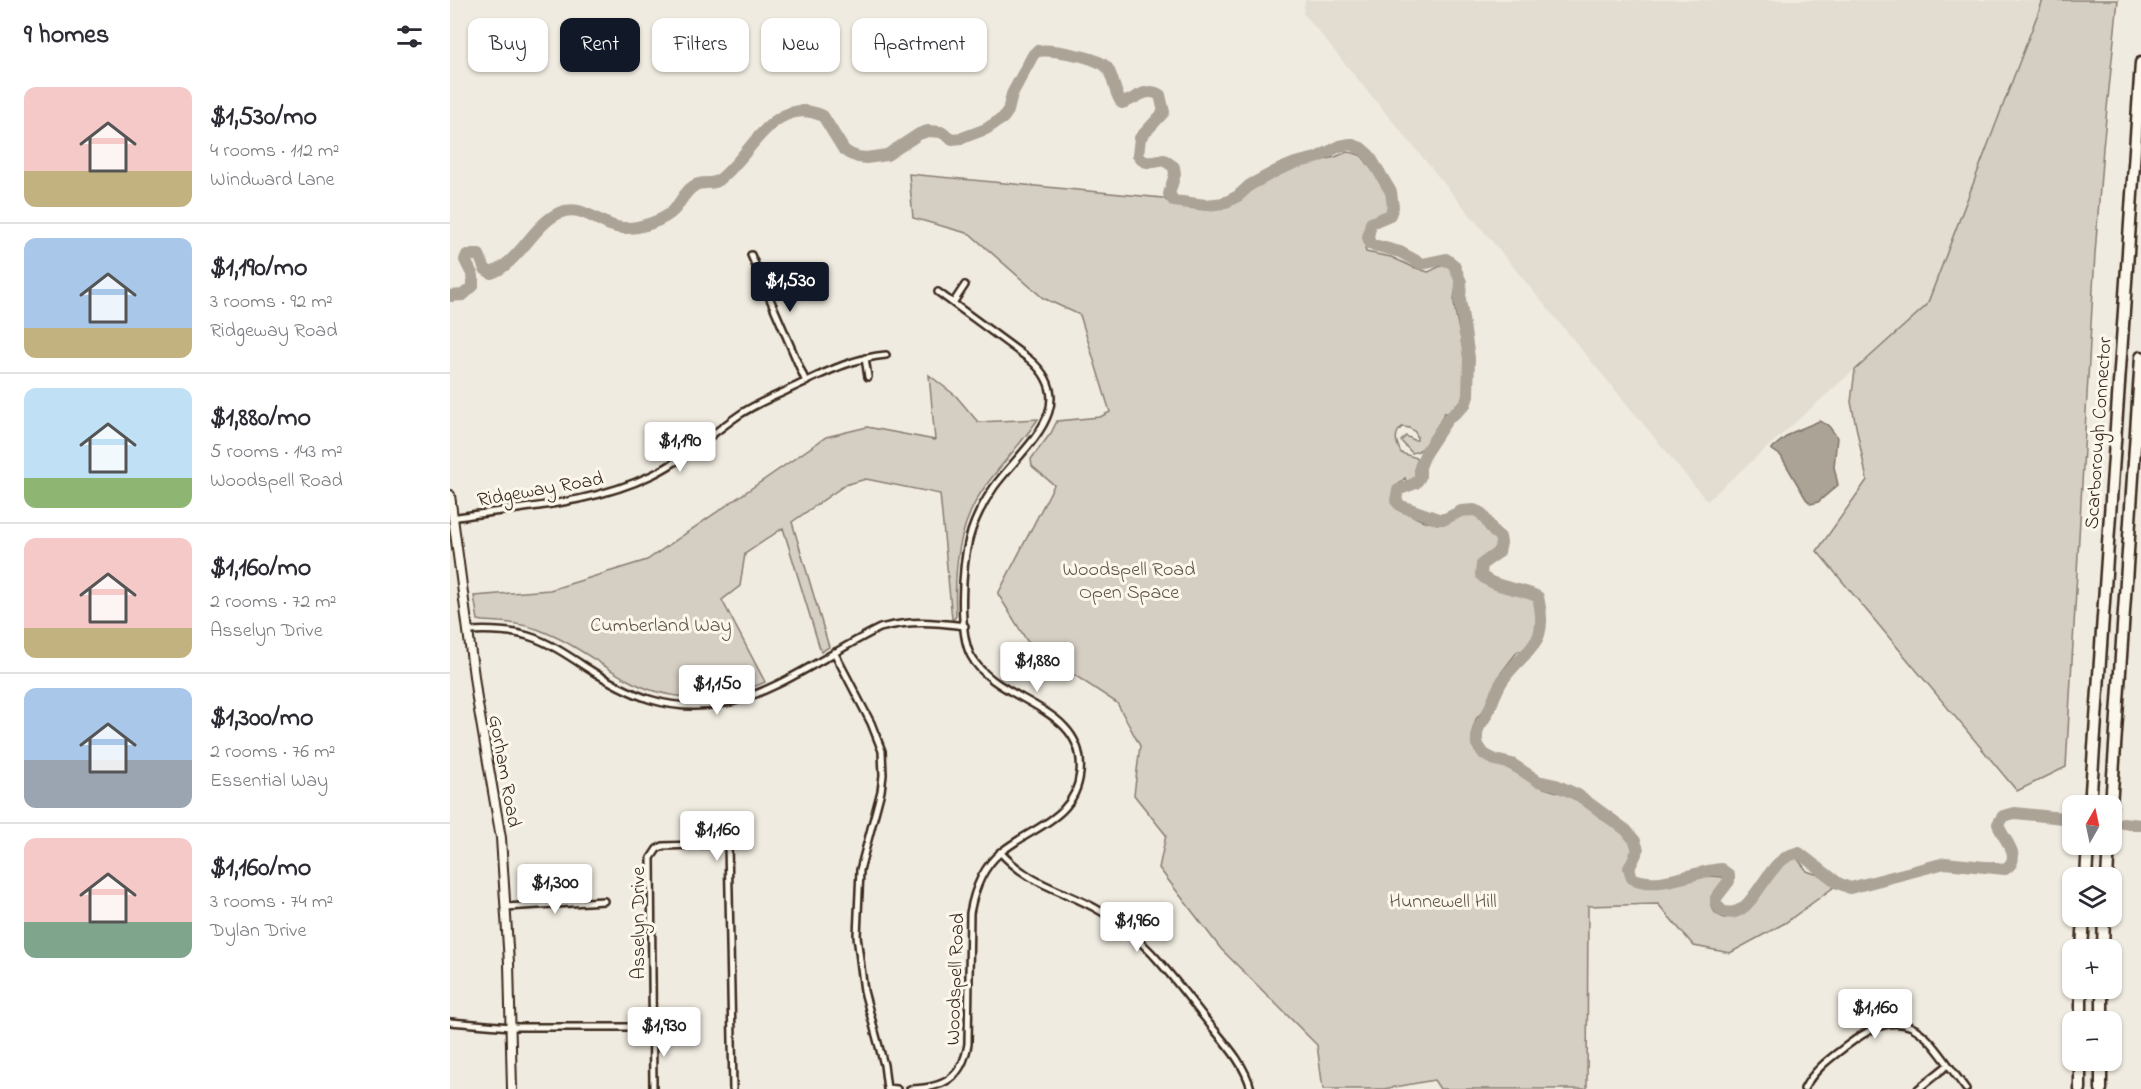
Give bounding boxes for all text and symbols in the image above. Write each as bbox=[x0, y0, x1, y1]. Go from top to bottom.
text: 9 homes bbox=[24, 17, 109, 55]
chip: Buy bbox=[468, 18, 548, 72]
chip: Rent bbox=[560, 18, 640, 72]
chip: Filters bbox=[652, 18, 749, 72]
chip: New bbox=[761, 18, 840, 72]
chip: Apartment bbox=[852, 18, 987, 72]
icon: filters bbox=[393, 20, 426, 53]
text: $1,530/mo bbox=[210, 99, 317, 137]
icon: home bbox=[72, 111, 144, 183]
text: 4 rooms · 112 m² bbox=[210, 137, 339, 166]
text: Windward Lane bbox=[210, 166, 335, 195]
text: $1,190/mo bbox=[210, 250, 308, 288]
icon: home bbox=[72, 262, 144, 334]
pin: $1,530 bbox=[741, 262, 839, 313]
text: $1,530 bbox=[765, 267, 815, 296]
text: 3 rooms · 92 m² bbox=[210, 288, 333, 317]
text: Ridgeway Road bbox=[210, 317, 337, 346]
street label: Scarborough Connector bbox=[2078, 335, 2122, 530]
text: $1,880/mo bbox=[210, 400, 311, 438]
icon: home bbox=[72, 412, 144, 484]
pin: $1,190 bbox=[631, 422, 729, 473]
text: $1,190 bbox=[659, 427, 701, 456]
text: 5 rooms · 143 m² bbox=[210, 438, 343, 467]
street label: Ridgeway Road bbox=[475, 465, 606, 517]
text: Woodspell Road bbox=[210, 467, 343, 496]
text: $1,160/mo bbox=[210, 550, 311, 588]
park label: Woodspell Road Open Space bbox=[1063, 556, 1195, 608]
icon: home bbox=[72, 562, 144, 634]
text: 2 rooms · 72 m² bbox=[210, 588, 337, 617]
park label: Cumberland Way bbox=[590, 612, 732, 641]
text: Asselyn Drive bbox=[210, 617, 323, 646]
pin: $1,880 bbox=[988, 642, 1086, 693]
text: $1,880 bbox=[1014, 647, 1060, 676]
pin: $1,150 bbox=[668, 665, 766, 716]
text: $1,150 bbox=[693, 670, 741, 699]
text: $1,300/mo bbox=[210, 700, 313, 738]
icon: home bbox=[72, 712, 144, 784]
street label: Gorham Road bbox=[479, 713, 528, 830]
text: 2 rooms · 76 m² bbox=[210, 738, 335, 767]
text: Essential Way bbox=[210, 767, 328, 796]
north arrow bbox=[2062, 795, 2122, 855]
map controls bbox=[2062, 795, 2122, 1071]
pin: $1,160 bbox=[668, 811, 766, 862]
text: $1,160 bbox=[694, 816, 740, 845]
text: $1,160/mo bbox=[210, 850, 311, 888]
icon: home bbox=[72, 862, 144, 934]
pin: $1,300 bbox=[506, 864, 604, 915]
street label: Asselyn Drive bbox=[625, 867, 654, 979]
button: layers bbox=[2062, 867, 2122, 927]
text: $1,300 bbox=[531, 869, 579, 898]
text: 3 rooms · 74 m² bbox=[210, 888, 333, 917]
park label: Hunnewell Hill bbox=[1389, 888, 1497, 917]
pin: $1,960 bbox=[1088, 902, 1186, 953]
text: $1,960 bbox=[1114, 907, 1160, 936]
street label: Woodspell Road bbox=[940, 912, 973, 1046]
text: Dylan Drive bbox=[210, 917, 307, 946]
button: + bbox=[2062, 939, 2122, 999]
pin: $1,160 bbox=[1826, 989, 1924, 1040]
text: $1,160 bbox=[1852, 994, 1898, 1023]
pin: $1,930 bbox=[615, 1007, 713, 1058]
button: − bbox=[2062, 1011, 2122, 1071]
text: $1,930 bbox=[642, 1012, 686, 1041]

